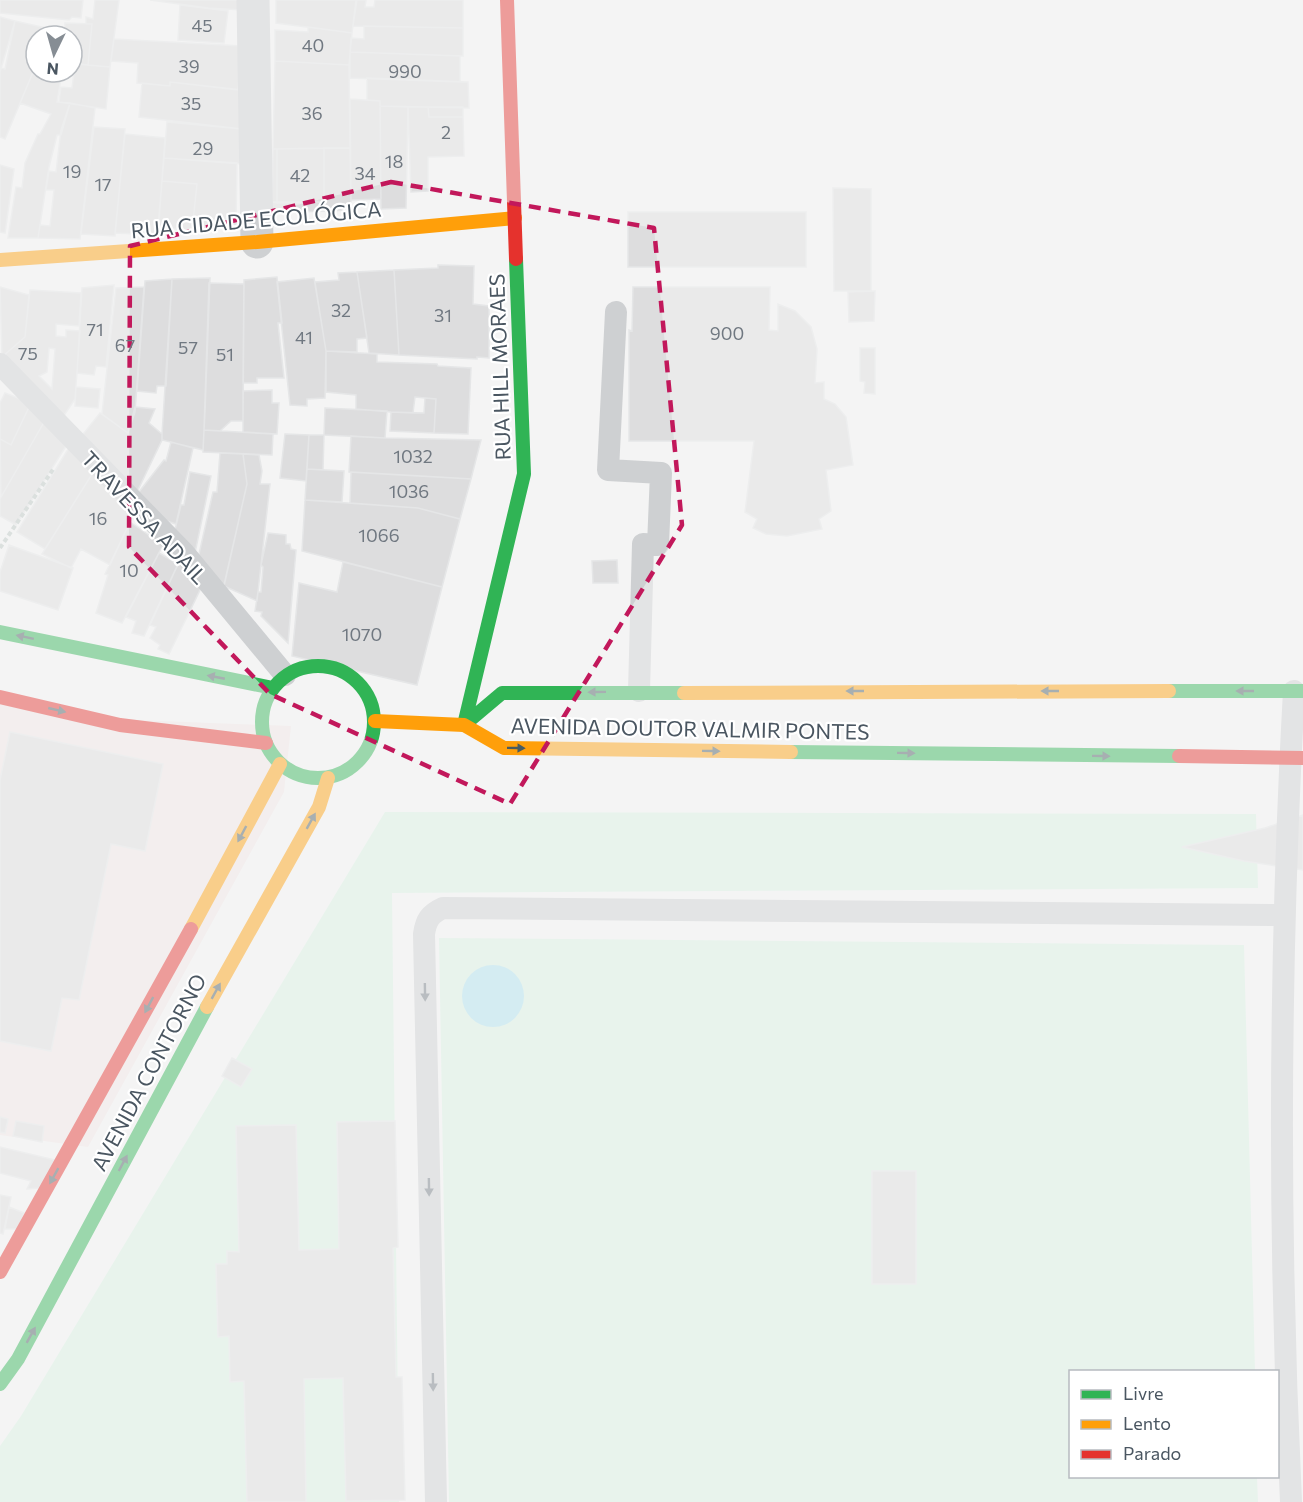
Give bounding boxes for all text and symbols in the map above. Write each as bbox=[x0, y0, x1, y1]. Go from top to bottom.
house number: 45 bbox=[191, 14, 213, 36]
north arrow bbox=[24, 24, 84, 84]
house number: 40 bbox=[302, 34, 324, 56]
house number: 39 bbox=[178, 55, 200, 77]
text: N bbox=[46, 59, 59, 79]
house number: 990 bbox=[388, 60, 422, 82]
house number: 35 bbox=[181, 92, 201, 114]
house number: 36 bbox=[301, 102, 323, 124]
house number: 2 bbox=[441, 121, 451, 143]
house number: 29 bbox=[193, 137, 213, 159]
house number: 18 bbox=[385, 150, 403, 172]
house number: 19 bbox=[63, 160, 81, 182]
house number: 34 bbox=[354, 162, 376, 184]
house number: 42 bbox=[290, 164, 310, 186]
house number: 17 bbox=[94, 173, 112, 195]
street label: RUA CIDADE ECOLÓGICA bbox=[130, 196, 382, 242]
street label: RUA HILL MORAES bbox=[483, 273, 515, 461]
house number: 32 bbox=[331, 299, 351, 321]
house number: 31 bbox=[434, 304, 452, 326]
house number: 71 bbox=[86, 318, 104, 340]
house number: 900 bbox=[710, 322, 744, 344]
house number: 41 bbox=[295, 326, 313, 348]
house number: 67 bbox=[115, 334, 135, 356]
house number: 57 bbox=[178, 336, 198, 358]
house number: 75 bbox=[18, 342, 38, 364]
house number: 51 bbox=[216, 343, 234, 365]
street label: TRAVESSA ADAIL bbox=[77, 445, 213, 589]
house number: 1032 bbox=[393, 445, 433, 467]
house number: 1036 bbox=[389, 480, 429, 502]
house number: 16 bbox=[89, 507, 107, 529]
house number: 1066 bbox=[358, 524, 400, 546]
house number: 10 bbox=[119, 559, 139, 581]
house number: 1070 bbox=[342, 623, 382, 645]
one-way arrow bbox=[15, 632, 34, 641]
one-way arrow bbox=[206, 672, 225, 681]
one-way arrow bbox=[845, 686, 864, 696]
one-way arrow bbox=[1040, 686, 1059, 696]
one-way arrow bbox=[1235, 686, 1254, 696]
one-way arrow bbox=[587, 687, 606, 697]
one-way arrow bbox=[48, 706, 66, 716]
street label: AVENIDA DOUTOR VALMIR PONTES bbox=[510, 712, 870, 744]
one-way arrow bbox=[507, 743, 526, 753]
one-way arrow bbox=[701, 746, 720, 756]
one-way arrow bbox=[896, 749, 915, 758]
one-way arrow bbox=[1091, 751, 1110, 761]
one-way arrow bbox=[306, 813, 317, 829]
one-way arrow bbox=[237, 826, 247, 843]
street label: AVENIDA CONTORNO bbox=[85, 969, 211, 1175]
one-way arrow bbox=[211, 982, 221, 999]
one-way arrow bbox=[421, 983, 430, 1002]
one-way arrow bbox=[144, 997, 154, 1014]
one-way arrow bbox=[118, 1154, 128, 1171]
one-way arrow bbox=[49, 1167, 59, 1184]
one-way arrow bbox=[425, 1178, 434, 1197]
one-way arrow bbox=[26, 1326, 36, 1343]
legend bbox=[1069, 1370, 1279, 1478]
one-way arrow bbox=[428, 1372, 438, 1391]
text: Livre bbox=[1123, 1382, 1164, 1404]
text: Lento bbox=[1123, 1412, 1171, 1434]
text: Parado bbox=[1123, 1442, 1181, 1464]

